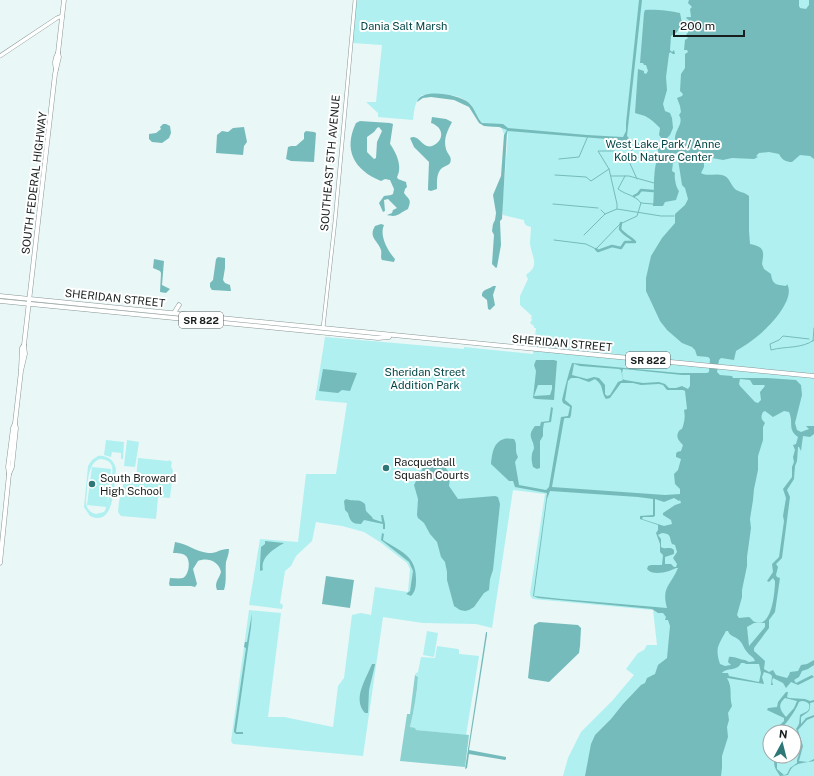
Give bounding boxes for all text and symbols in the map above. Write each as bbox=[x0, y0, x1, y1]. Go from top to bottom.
scale bar bbox=[674, 12, 744, 38]
text: 200 m bbox=[680, 19, 715, 33]
park label: Dania Salt Marsh bbox=[361, 20, 447, 32]
street label: SOUTHEAST 5TH AVENUE bbox=[318, 94, 342, 232]
street label: SOUTH FEDERAL HIGHWAY bbox=[19, 111, 49, 255]
park label: West Lake Park / Anne Kolb Nature Center bbox=[606, 138, 720, 163]
street label: SHERIDAN STREET bbox=[64, 287, 166, 309]
road number: SR 822 bbox=[179, 312, 223, 328]
street label: SHERIDAN STREET bbox=[511, 333, 613, 353]
road number: SR 822 bbox=[626, 352, 670, 368]
park label: Sheridan Street Addition Park bbox=[385, 366, 465, 391]
place label: Racquetball Squash Courts bbox=[394, 456, 470, 481]
marker: Racquetball Squash Courts bbox=[381, 463, 391, 473]
place label: South Broward High School bbox=[100, 472, 176, 497]
marker: South Broward High School bbox=[87, 479, 97, 489]
north arrow bbox=[762, 724, 802, 764]
text: N bbox=[778, 728, 788, 741]

